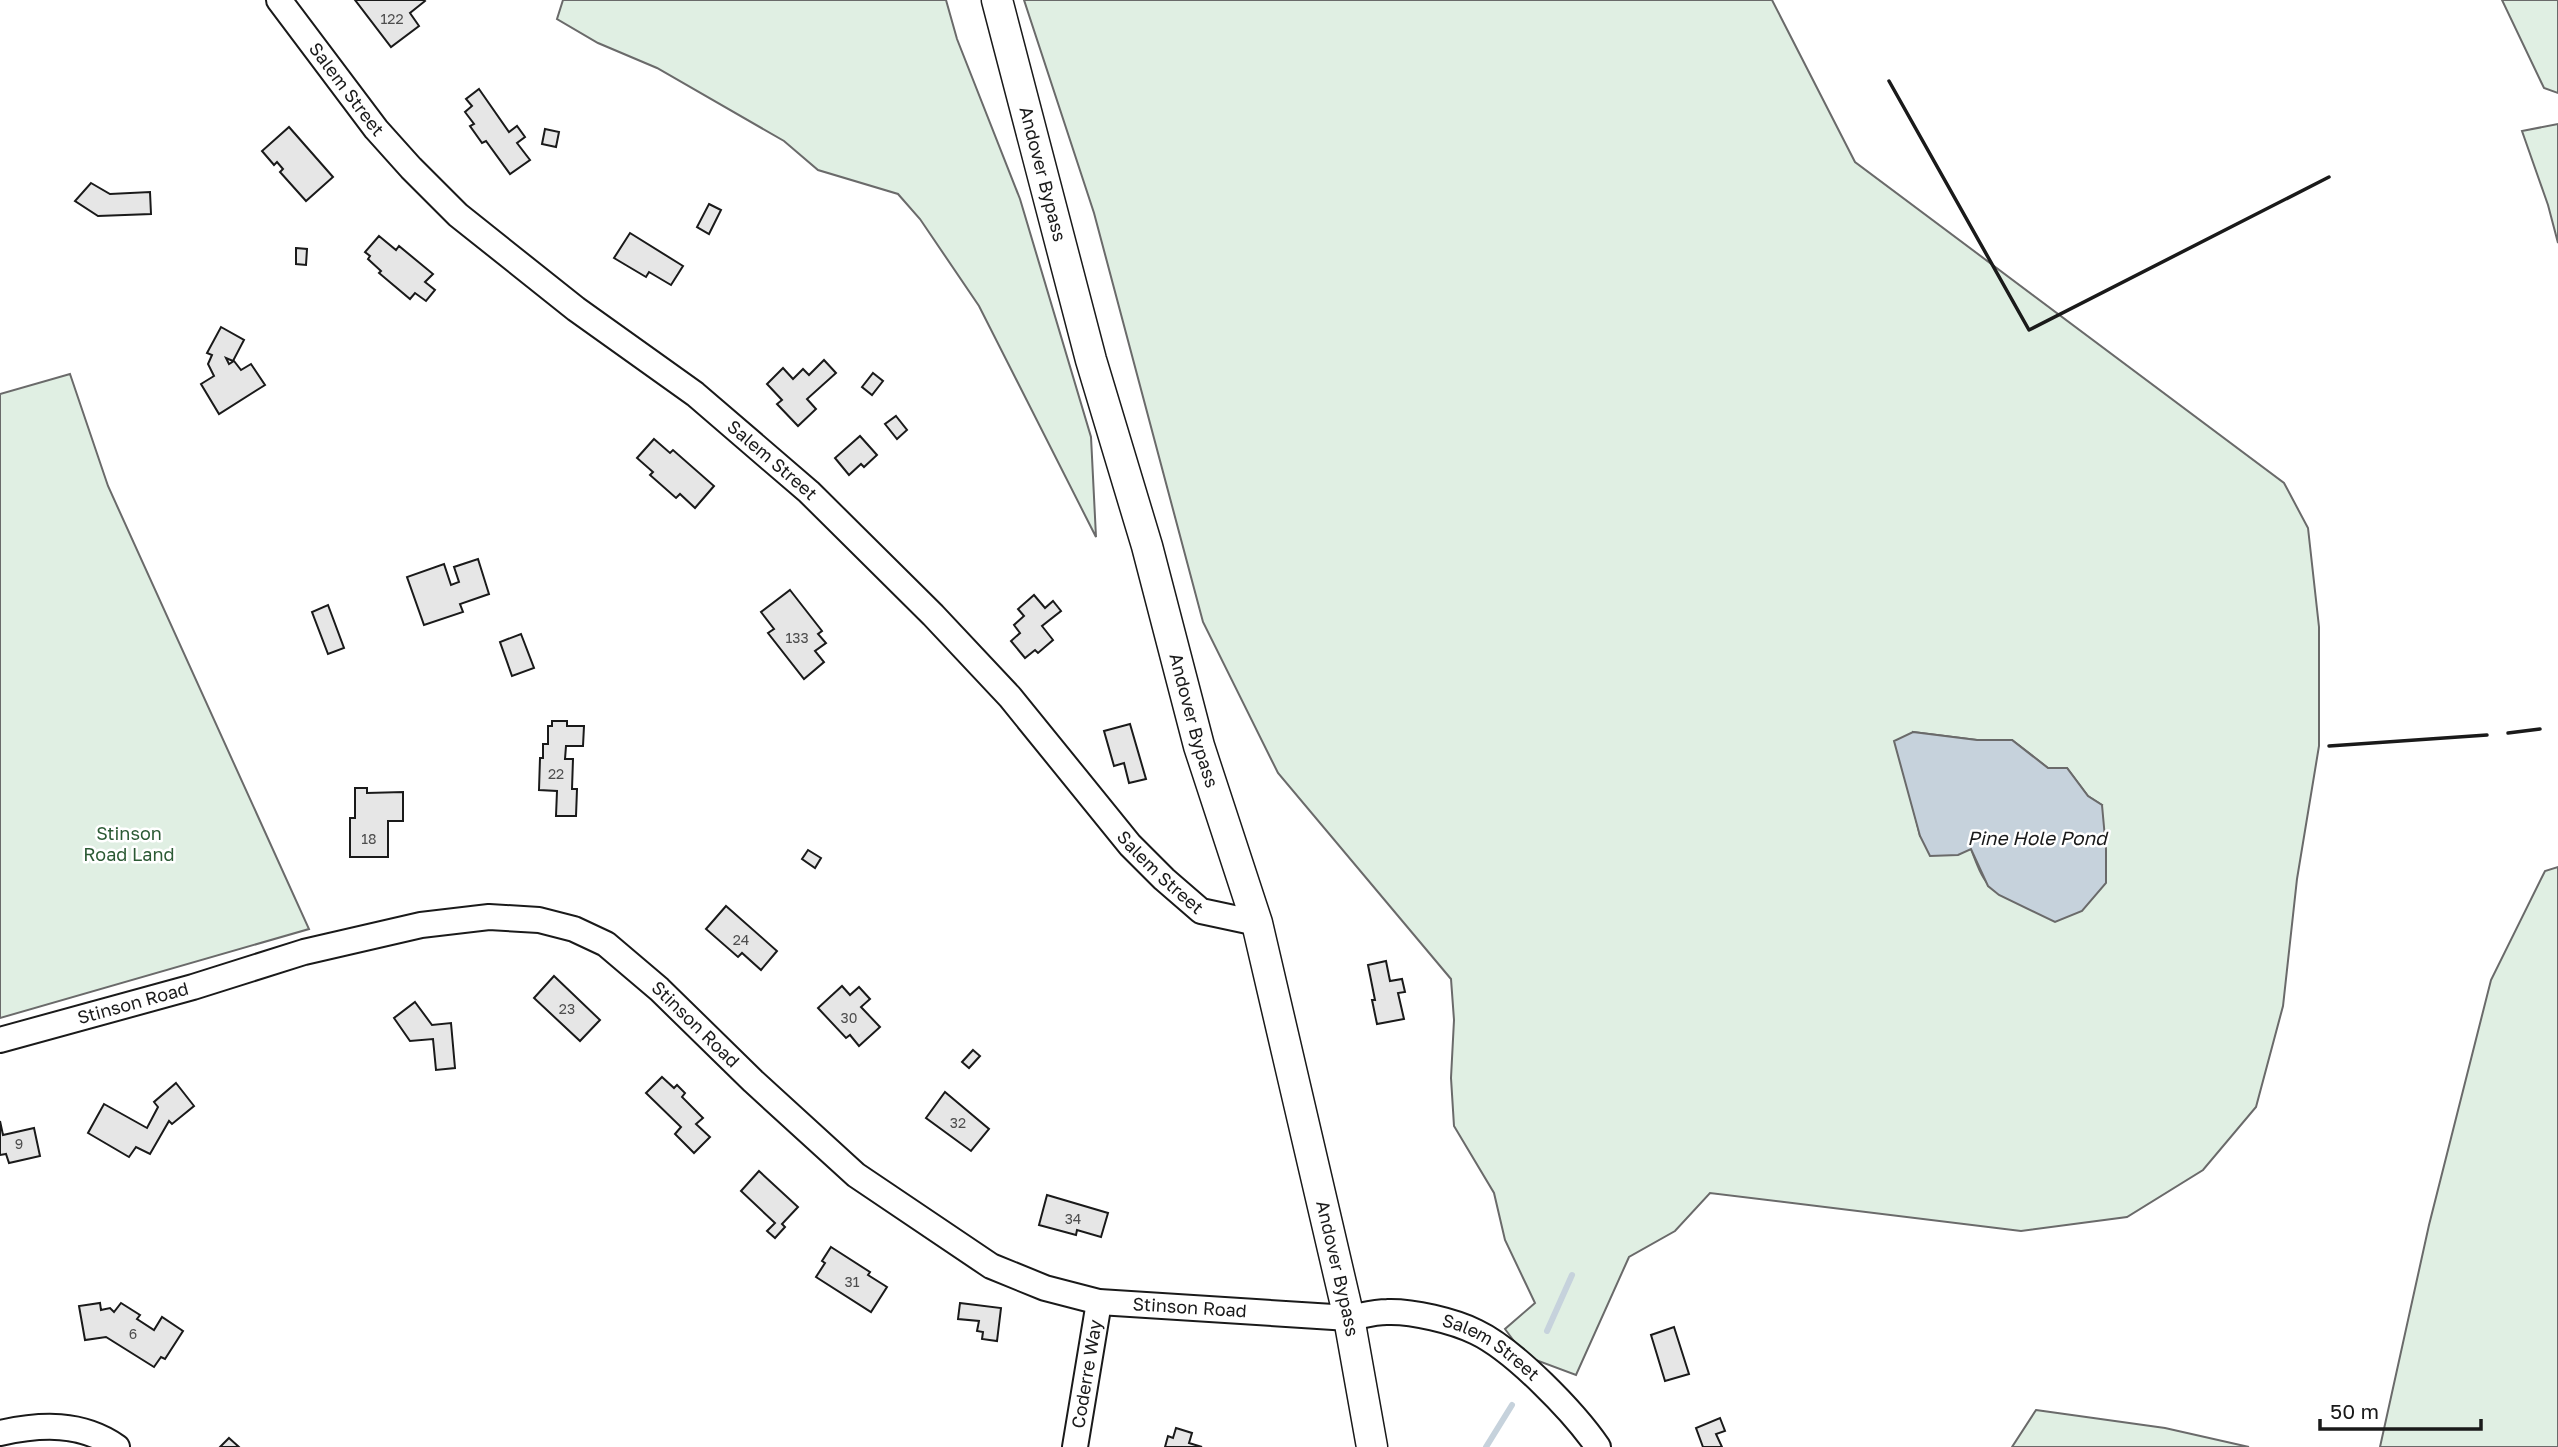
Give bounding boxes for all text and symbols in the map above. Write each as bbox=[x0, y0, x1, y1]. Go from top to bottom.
house number: 122 bbox=[380, 10, 404, 27]
street label: Salem Street bbox=[305, 38, 389, 140]
street label: Andover Bypass bbox=[1015, 104, 1072, 244]
street label: Salem Street bbox=[723, 415, 822, 504]
house number: 133 bbox=[785, 629, 809, 646]
street label: Andover Bypass bbox=[1165, 651, 1224, 790]
house number: 22 bbox=[548, 765, 564, 782]
park label: Stinson Road Land bbox=[83, 822, 175, 865]
street label: Salem Street bbox=[1113, 826, 1208, 918]
water label: Pine Hole Pond bbox=[1967, 826, 2109, 849]
house number: 18 bbox=[361, 830, 377, 847]
house number: 24 bbox=[733, 931, 749, 948]
street label: Stinson Road bbox=[648, 976, 745, 1072]
street label: Stinson Road bbox=[75, 977, 191, 1028]
house number: 23 bbox=[559, 1000, 575, 1017]
house number: 30 bbox=[841, 1009, 857, 1026]
house number: 32 bbox=[950, 1114, 966, 1131]
house number: 9 bbox=[15, 1135, 23, 1152]
street label: Andover Bypass bbox=[1312, 1198, 1364, 1338]
house number: 34 bbox=[1065, 1210, 1081, 1227]
house number: 31 bbox=[845, 1273, 860, 1290]
street label: Stinson Road bbox=[1132, 1292, 1248, 1321]
street label: Salem Street bbox=[1440, 1308, 1544, 1385]
street label: Coderre Way bbox=[1066, 1318, 1106, 1430]
house number: 6 bbox=[129, 1325, 137, 1342]
scale bar bbox=[2320, 1388, 2481, 1432]
text: 50 m bbox=[2330, 1398, 2379, 1424]

